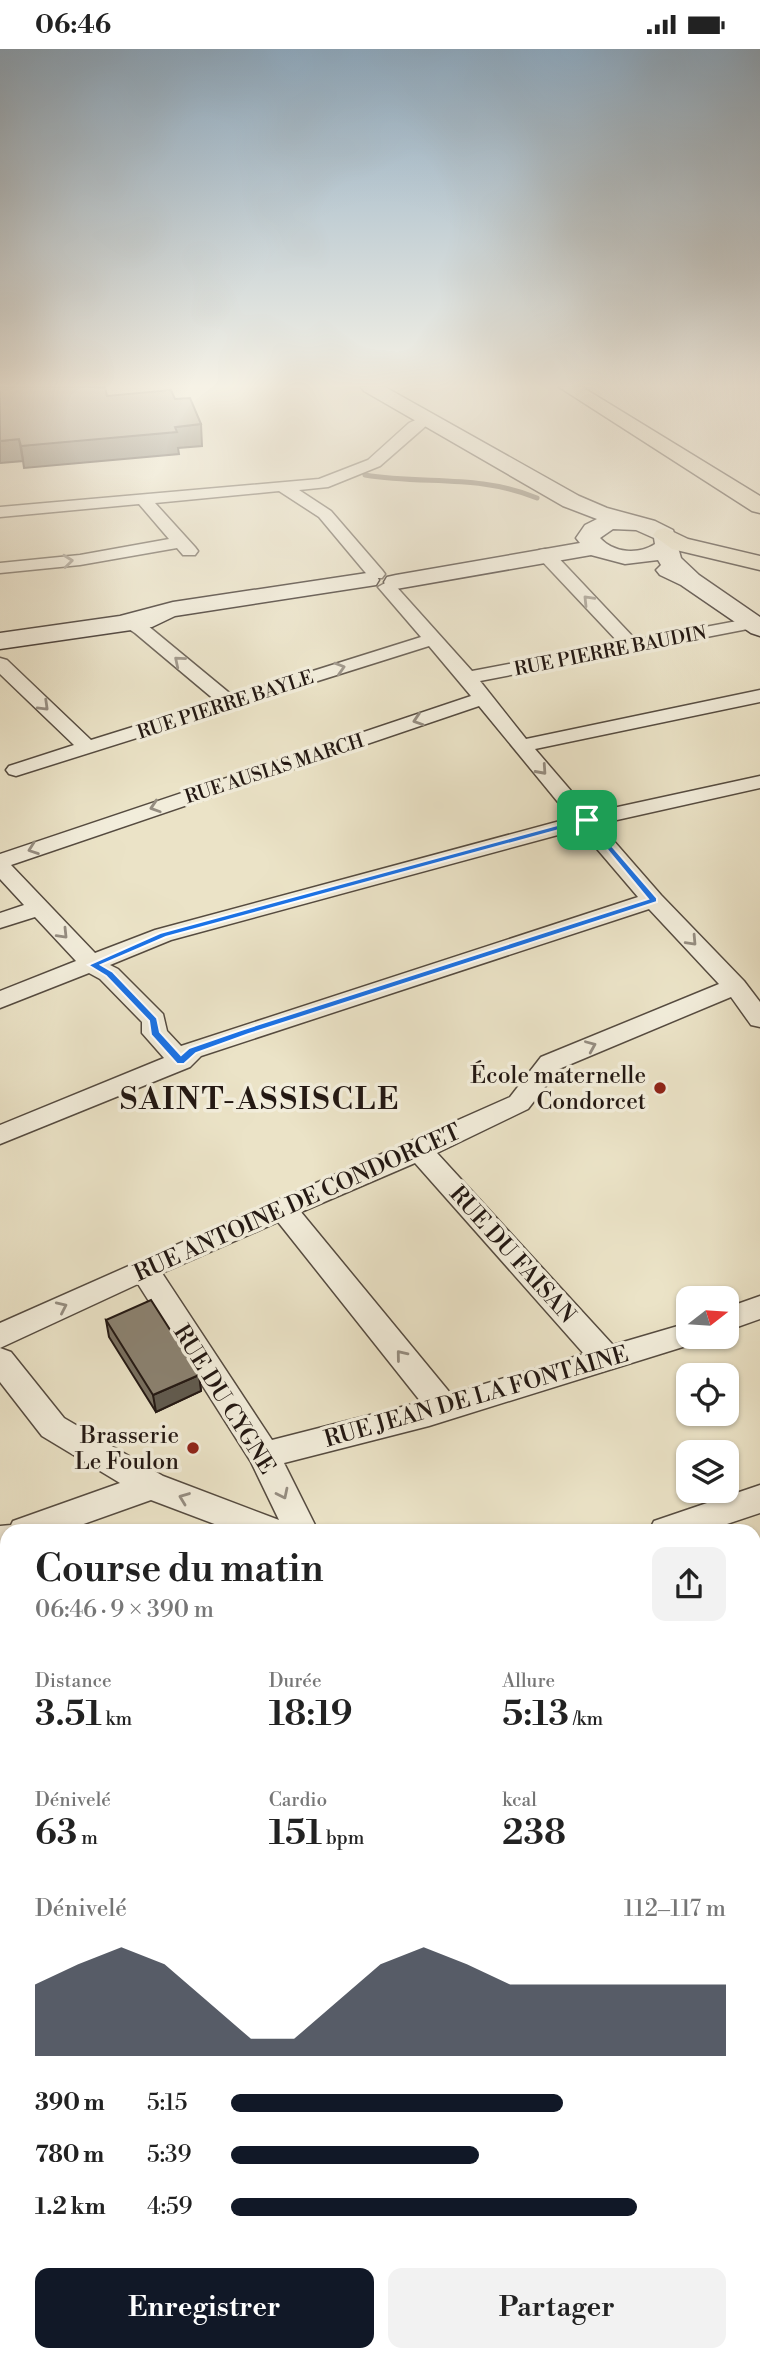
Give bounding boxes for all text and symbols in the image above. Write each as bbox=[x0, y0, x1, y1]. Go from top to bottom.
text: 06:46 bbox=[35, 9, 111, 41]
one-way arrow bbox=[63, 554, 74, 569]
one-way arrow bbox=[584, 595, 597, 608]
street label: RUE PIERRE BAUDIN bbox=[512, 621, 708, 681]
one-way arrow bbox=[174, 656, 186, 669]
one-way arrow bbox=[334, 662, 346, 677]
street label: RUE PIERRE BAYLE bbox=[134, 665, 317, 745]
one-way arrow bbox=[36, 698, 49, 711]
one-way arrow bbox=[412, 712, 424, 726]
street label: RUE AUSIAS MARCH bbox=[182, 729, 367, 809]
one-way arrow bbox=[534, 762, 546, 775]
pin bbox=[557, 790, 617, 850]
one-way arrow bbox=[150, 799, 162, 813]
icon: arrive bbox=[568, 801, 606, 839]
one-way arrow bbox=[27, 841, 40, 855]
one-way arrow bbox=[54, 926, 67, 939]
one-way arrow bbox=[684, 933, 696, 946]
one-way arrow bbox=[584, 1041, 596, 1055]
place label: École maternelle Condorcet bbox=[470, 1060, 646, 1116]
marker: École maternelle Condorcet bbox=[652, 1080, 668, 1096]
district label: SAINT-ASSISCLE bbox=[120, 1081, 400, 1119]
street label: RUE ANTOINE DE CONDORCET bbox=[130, 1118, 465, 1288]
street label: RUE DU FAISAN bbox=[443, 1180, 581, 1329]
north arrow bbox=[676, 1286, 738, 1349]
map controls bbox=[676, 1286, 739, 1503]
one-way arrow bbox=[55, 1301, 67, 1315]
street label: RUE DU CYGNE bbox=[167, 1320, 281, 1479]
street label: RUE JEAN DE LA FONTAINE bbox=[321, 1340, 632, 1454]
one-way arrow bbox=[396, 1351, 409, 1363]
button: locate bbox=[676, 1363, 739, 1426]
place label: Brasserie Le Foulon bbox=[74, 1422, 179, 1476]
marker: Brasserie Le Foulon bbox=[185, 1440, 201, 1456]
button: layers bbox=[676, 1440, 739, 1503]
one-way arrow bbox=[275, 1487, 289, 1499]
one-way arrow bbox=[178, 1493, 190, 1507]
text: Course du matin bbox=[35, 1546, 324, 1593]
button: share bbox=[652, 1547, 726, 1621]
text: 06:46 · 9 × 390 m bbox=[35, 1596, 214, 1624]
text: Distance bbox=[35, 1669, 112, 1693]
text: Durée bbox=[269, 1669, 322, 1693]
text: Allure bbox=[502, 1669, 555, 1693]
text: 3.51 bbox=[35, 1693, 102, 1736]
text: 18:19 bbox=[269, 1693, 353, 1736]
text: 5:13 bbox=[502, 1693, 569, 1736]
text: km bbox=[102, 1707, 132, 1731]
text: /km bbox=[569, 1707, 603, 1731]
text: Dénivelé bbox=[35, 1788, 111, 1812]
text: Cardio bbox=[269, 1788, 327, 1812]
text: kcal bbox=[502, 1788, 537, 1812]
text: 63 bbox=[35, 1812, 77, 1855]
text: 151 bbox=[269, 1812, 322, 1855]
text: 238 bbox=[502, 1812, 566, 1855]
text: m bbox=[77, 1826, 98, 1850]
text: bpm bbox=[322, 1826, 364, 1850]
text: Dénivelé bbox=[35, 1895, 127, 1923]
text: 112–117 m bbox=[624, 1895, 726, 1923]
text: 390 m bbox=[35, 2089, 105, 2117]
text: 5:15 bbox=[147, 2089, 187, 2117]
text: 780 m bbox=[35, 2141, 104, 2169]
text: 5:39 bbox=[147, 2141, 192, 2169]
text: 1.2 km bbox=[35, 2193, 106, 2221]
text: 4:59 bbox=[147, 2193, 193, 2221]
button: Enregistrer bbox=[35, 2268, 374, 2348]
button: Partager bbox=[388, 2268, 726, 2348]

